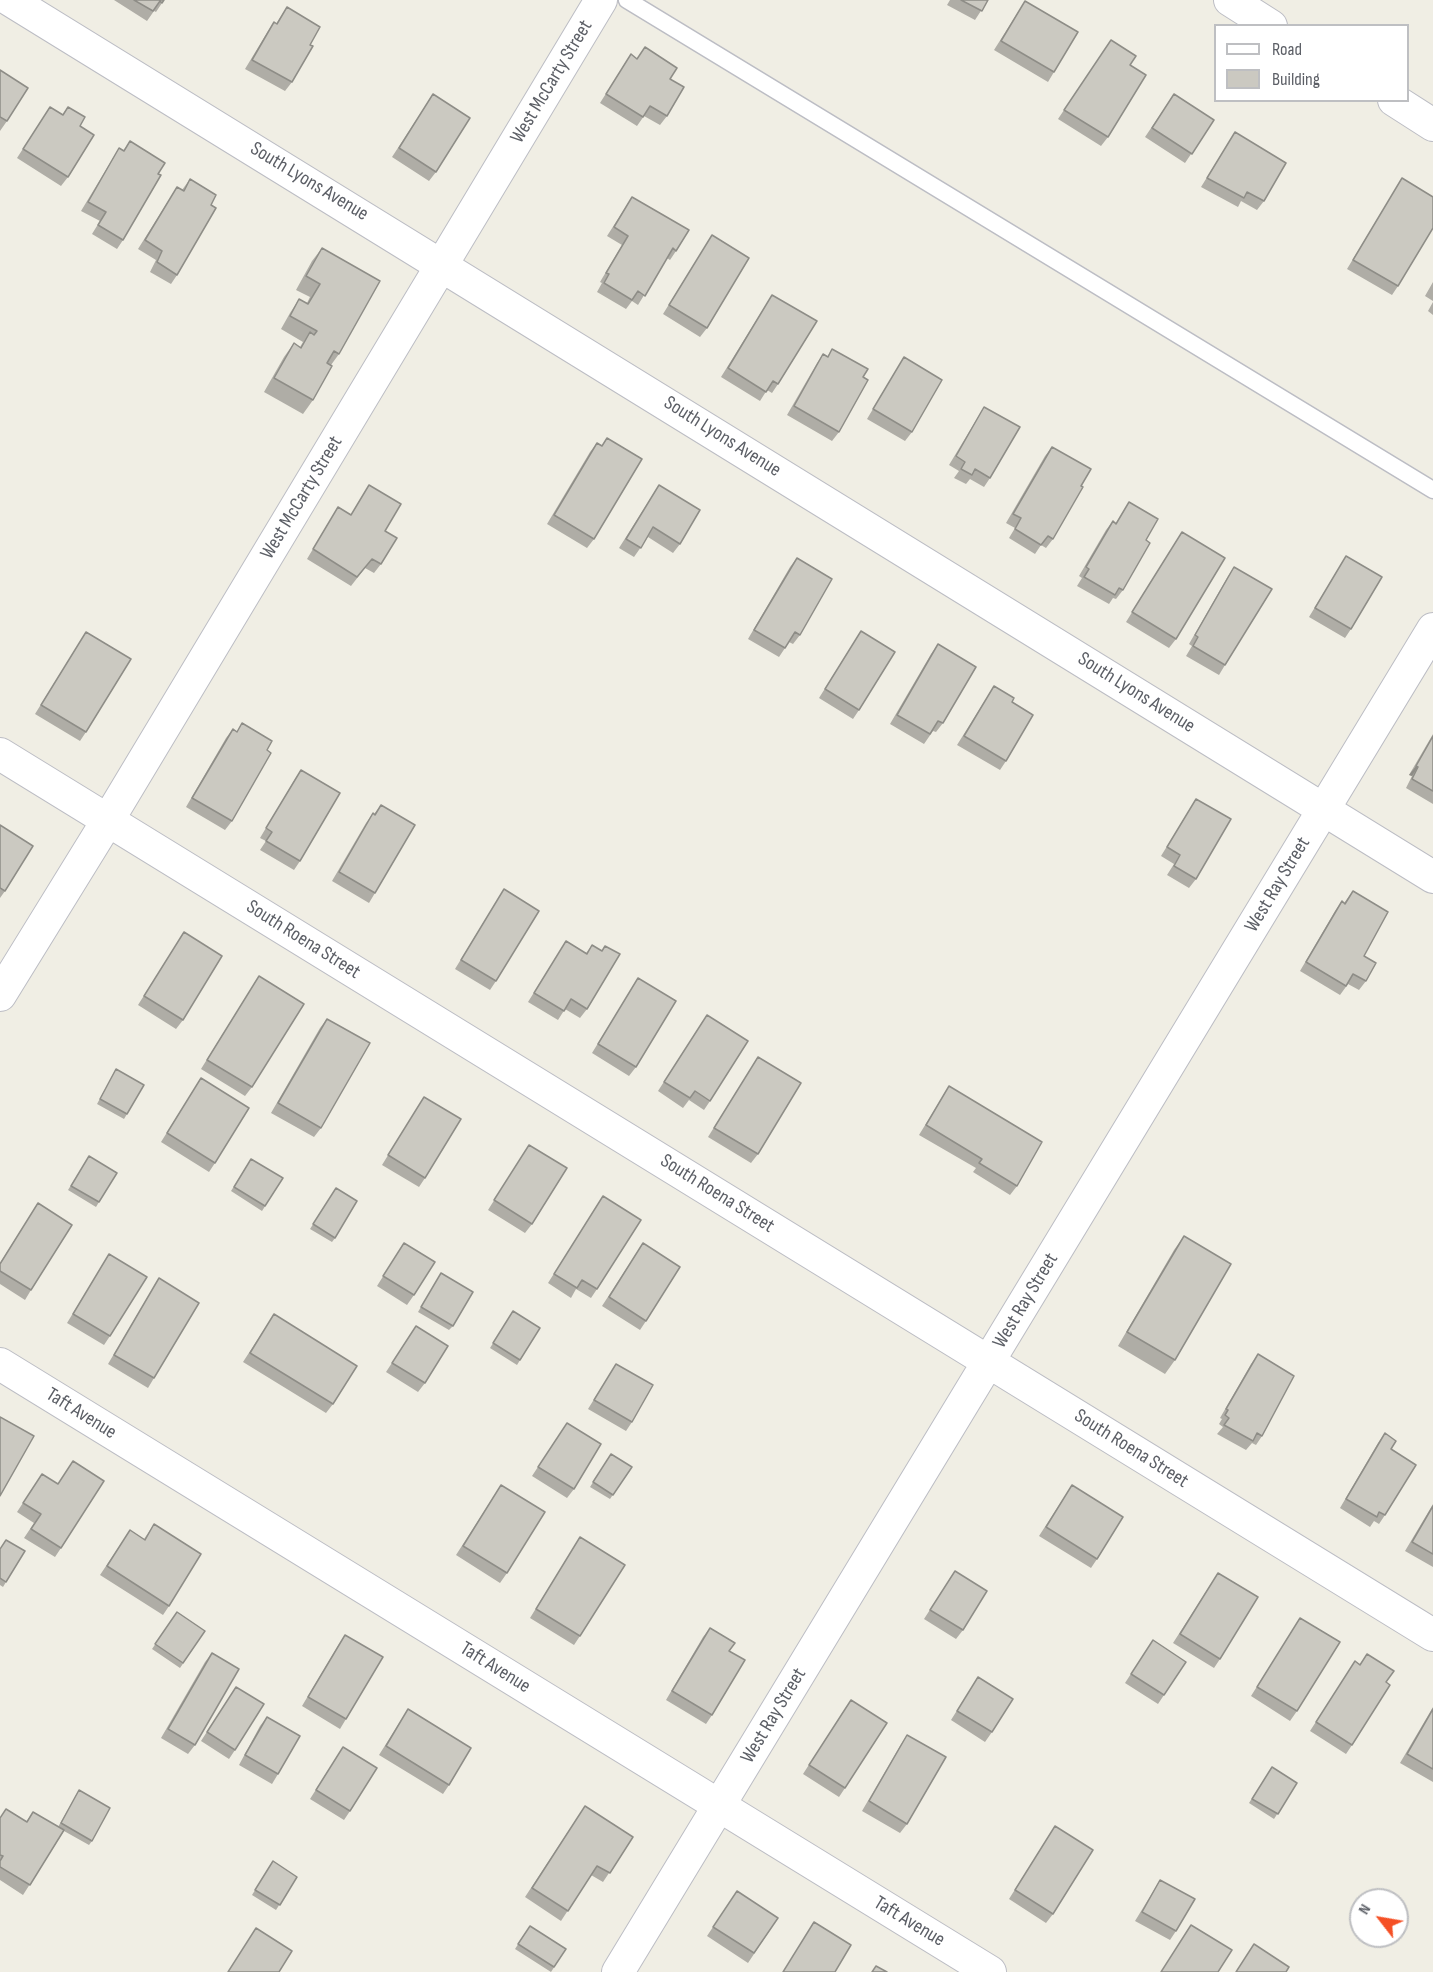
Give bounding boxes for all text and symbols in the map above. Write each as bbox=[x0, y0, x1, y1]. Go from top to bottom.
street label: West McCarty Street bbox=[506, 16, 598, 148]
legend bbox=[1214, 24, 1409, 102]
text: Road bbox=[1272, 39, 1302, 60]
text: Building bbox=[1272, 69, 1320, 90]
street label: South Lyons Avenue bbox=[246, 137, 372, 227]
street label: South Lyons Avenue bbox=[659, 391, 785, 483]
street label: West McCarty Street bbox=[256, 432, 348, 564]
street label: South Lyons Avenue bbox=[1073, 647, 1199, 739]
street label: West Ray Street bbox=[1240, 833, 1316, 937]
street label: South Roena Street bbox=[242, 895, 364, 985]
street label: South Roena Street bbox=[656, 1149, 778, 1239]
street label: West Ray Street bbox=[988, 1249, 1064, 1353]
street label: Taft Avenue bbox=[41, 1383, 121, 1445]
street label: South Roena Street bbox=[1070, 1404, 1192, 1494]
street label: Taft Avenue bbox=[455, 1637, 535, 1699]
street label: West Ray Street bbox=[736, 1664, 812, 1768]
north arrow bbox=[1349, 1888, 1409, 1948]
street label: Taft Avenue bbox=[869, 1892, 949, 1952]
text: N bbox=[1355, 1901, 1375, 1918]

